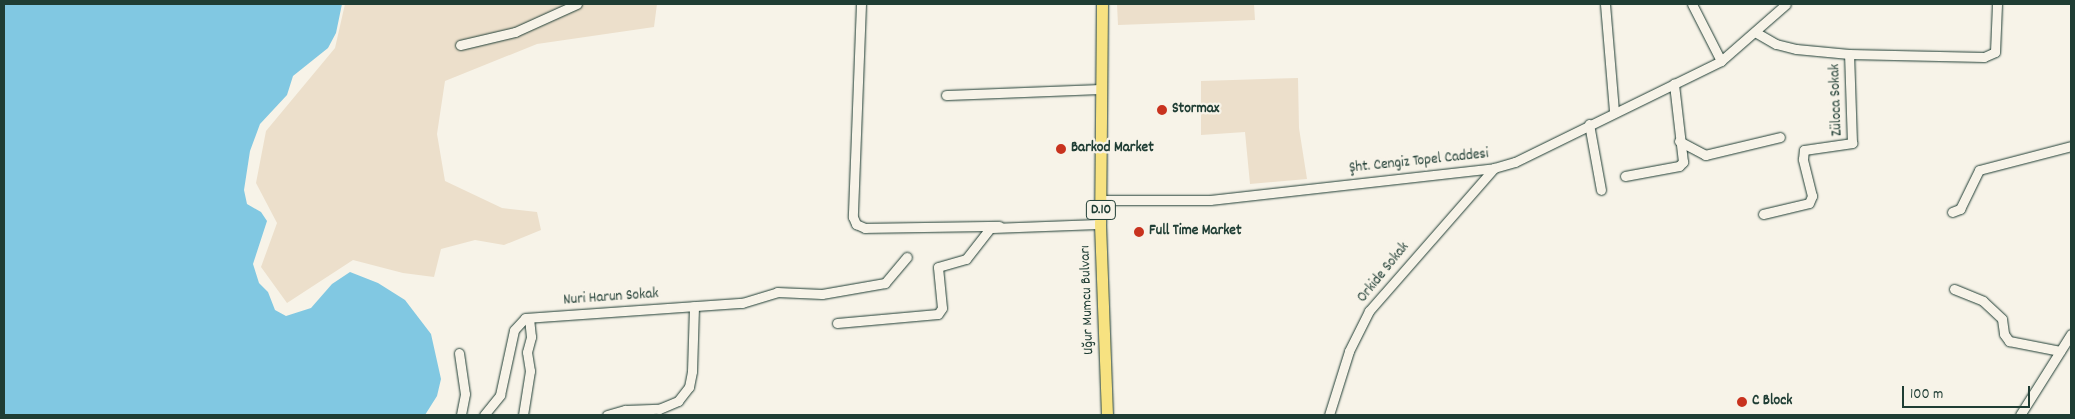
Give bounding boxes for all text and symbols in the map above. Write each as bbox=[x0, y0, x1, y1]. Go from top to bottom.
street label: Züloca Sokak bbox=[1827, 63, 1847, 137]
place label: Stormax bbox=[1172, 101, 1219, 119]
marker: Stormax bbox=[1156, 104, 1168, 116]
place label: Barkod Market bbox=[1071, 140, 1154, 158]
marker: Barkod Market bbox=[1055, 143, 1067, 155]
street label: Şht. Cengiz Topel Caddesi bbox=[1348, 146, 1490, 178]
road number: D.10 bbox=[1085, 198, 1117, 222]
place label: Full Time Market bbox=[1149, 223, 1241, 241]
marker: Full Time Market bbox=[1133, 226, 1145, 238]
street label: Orkide Sokak bbox=[1354, 239, 1414, 307]
street label: Uğur Mumcu Bulvarı bbox=[1077, 245, 1099, 355]
street label: Nuri Harun Sokak bbox=[563, 286, 659, 310]
scale bar bbox=[1905, 376, 2032, 408]
text: 100 m bbox=[1910, 384, 1943, 406]
place label: C Block bbox=[1752, 393, 1792, 411]
marker: C Block bbox=[1736, 396, 1748, 408]

